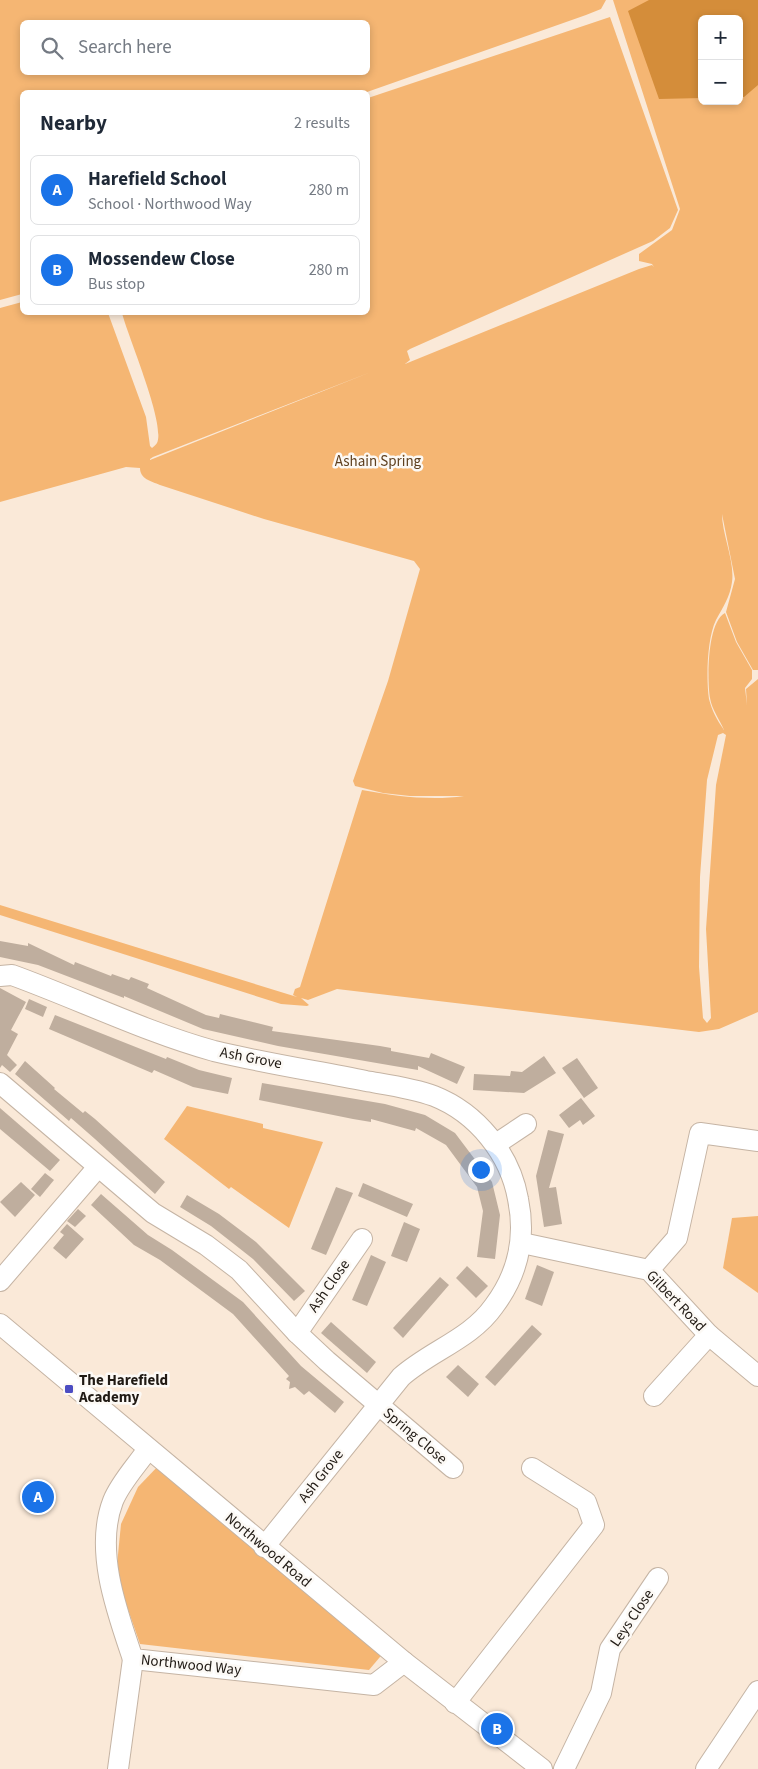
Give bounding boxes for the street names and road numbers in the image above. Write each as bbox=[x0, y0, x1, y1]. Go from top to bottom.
street label: Ash Grove bbox=[218, 1042, 284, 1074]
street label: Ash Close bbox=[303, 1255, 355, 1317]
street label: Gilbert Road bbox=[641, 1266, 711, 1336]
street label: Spring Close bbox=[378, 1403, 452, 1469]
street label: Ash Grove bbox=[293, 1445, 349, 1507]
street label: Northwood Road bbox=[220, 1508, 316, 1592]
street label: Leys Close bbox=[605, 1585, 659, 1651]
street label: Northwood Way bbox=[140, 1649, 242, 1681]

